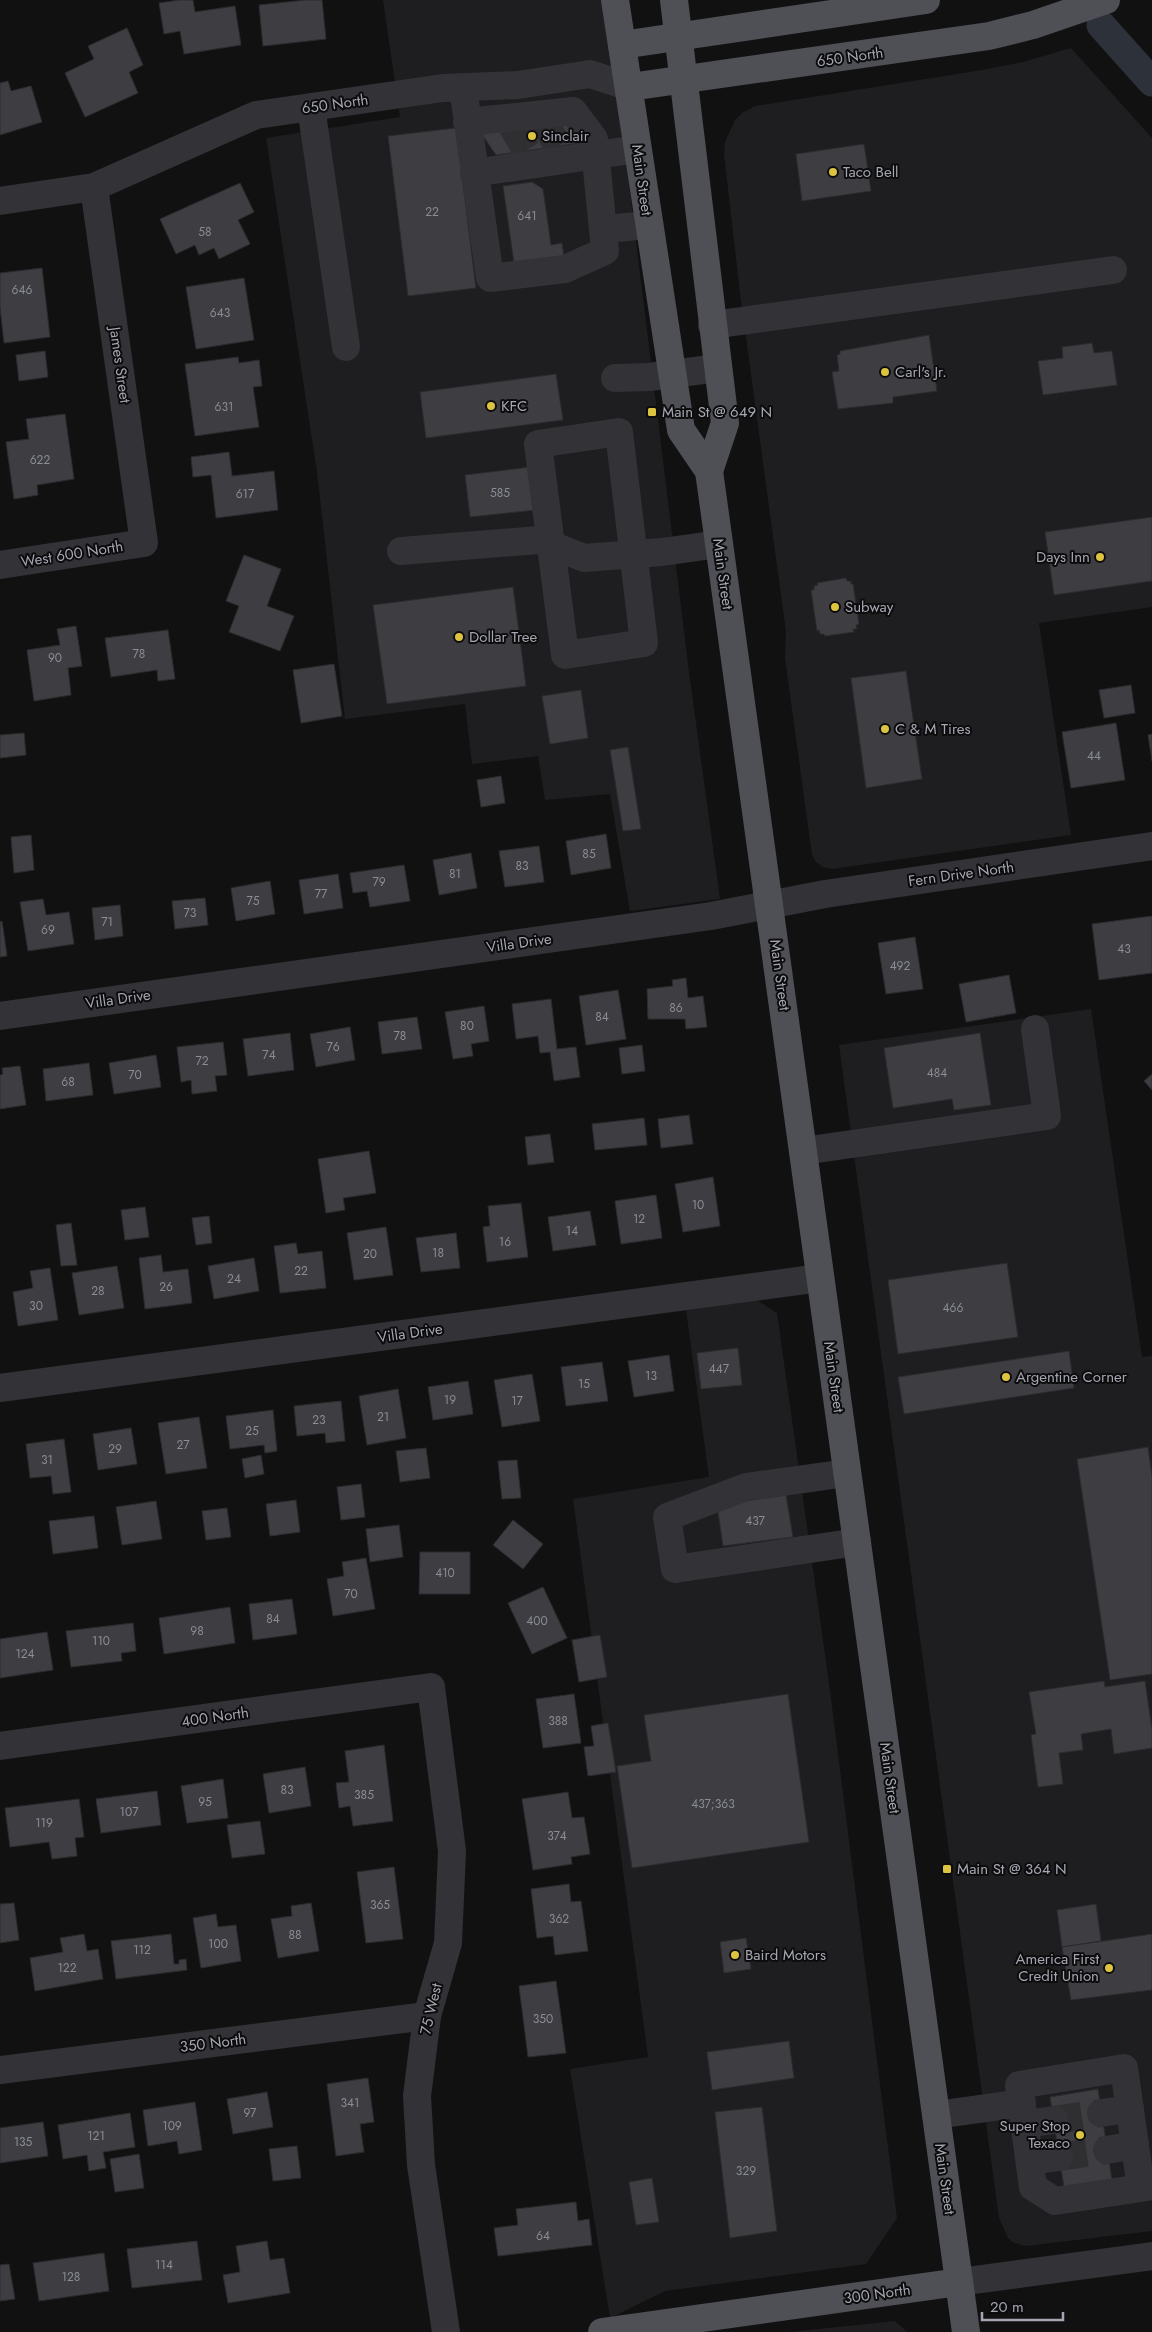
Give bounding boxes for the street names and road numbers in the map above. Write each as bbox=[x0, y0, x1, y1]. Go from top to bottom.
street label: 650 North bbox=[815, 41, 885, 73]
street label: 650 North bbox=[300, 88, 370, 120]
street label: Main Street bbox=[626, 143, 658, 217]
street label: James Street bbox=[103, 324, 136, 405]
street label: West 600 North bbox=[19, 535, 125, 573]
street label: Main Street bbox=[707, 537, 739, 611]
street label: Fern Drive North bbox=[907, 856, 1015, 892]
street label: Villa Drive bbox=[485, 927, 553, 958]
street label: Main Street bbox=[764, 938, 796, 1012]
street label: Villa Drive bbox=[84, 983, 152, 1014]
street label: Villa Drive bbox=[376, 1317, 444, 1348]
street label: Main Street bbox=[818, 1340, 850, 1414]
street label: 400 North bbox=[180, 1701, 250, 1733]
street label: Main Street bbox=[874, 1741, 906, 1815]
street label: 75 West bbox=[414, 1981, 448, 2037]
street label: 350 North bbox=[179, 2028, 247, 2058]
street label: Main Street bbox=[929, 2142, 961, 2216]
street label: 300 North bbox=[842, 2278, 912, 2310]

